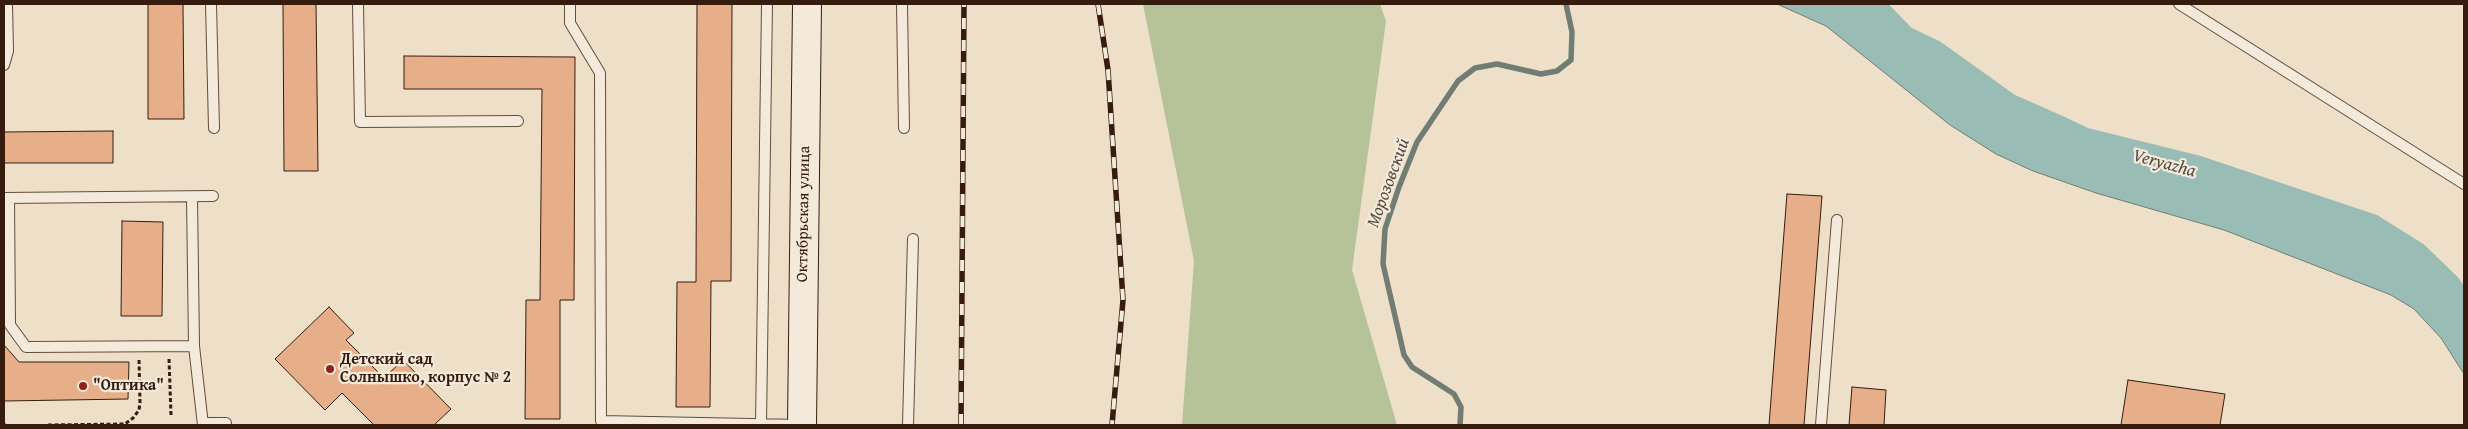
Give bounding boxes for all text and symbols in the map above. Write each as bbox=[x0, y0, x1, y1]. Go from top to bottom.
water label: Морозовский bbox=[1363, 135, 1415, 231]
water label: Veryazha bbox=[2130, 145, 2198, 183]
street label: Октябрьская улица bbox=[793, 146, 815, 282]
place label: Детский сад Солнышко, корпус № 2 bbox=[340, 350, 511, 388]
marker: Детский сад Солнышко, корпус № 2 bbox=[324, 363, 336, 375]
place label: "Оптика" bbox=[93, 376, 164, 396]
marker: "Оптика" bbox=[77, 380, 89, 392]

